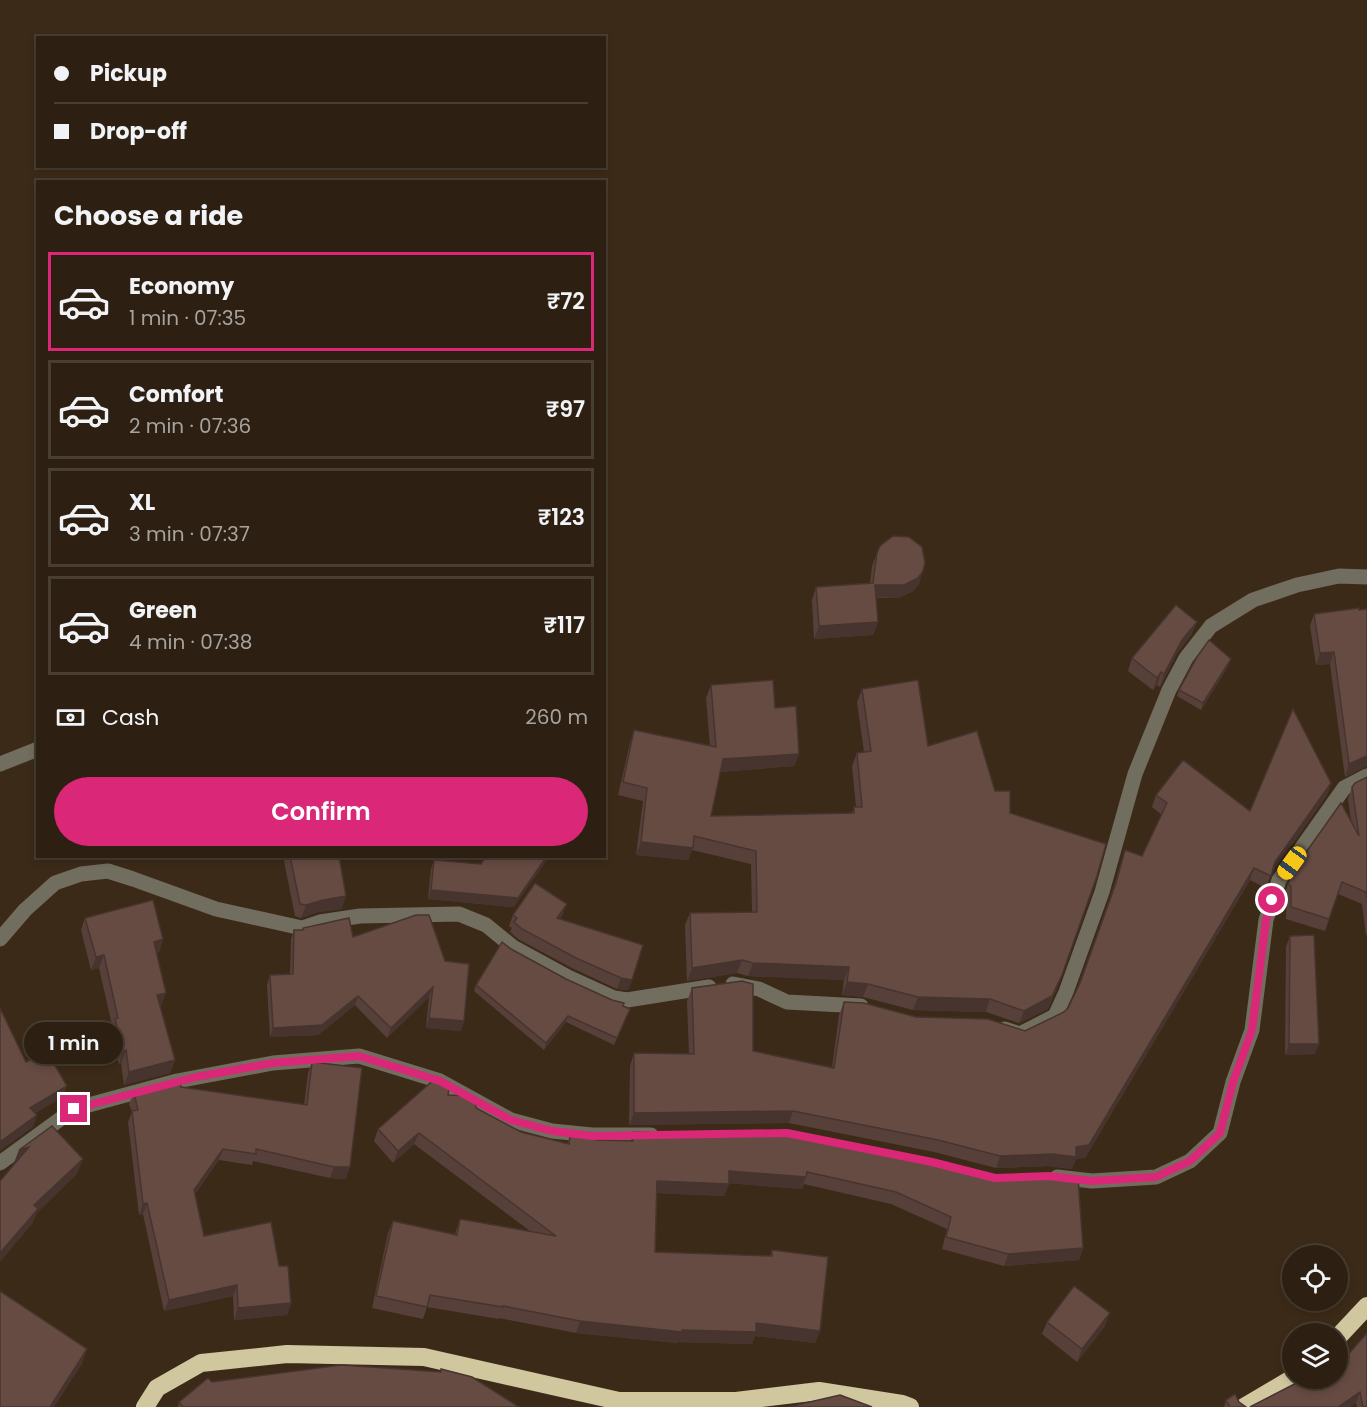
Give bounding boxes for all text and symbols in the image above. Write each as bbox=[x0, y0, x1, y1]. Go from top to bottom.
text: Pickup bbox=[90, 58, 167, 89]
text: Drop-off bbox=[90, 116, 187, 147]
text: Choose a ride bbox=[54, 197, 243, 234]
text: Economy bbox=[129, 271, 234, 302]
icon: car bbox=[57, 275, 111, 329]
text: ₹72 bbox=[547, 286, 585, 317]
text: 1 min · 07:35 bbox=[129, 304, 246, 332]
text: Comfort bbox=[129, 379, 223, 410]
icon: car bbox=[57, 383, 111, 437]
text: ₹97 bbox=[546, 394, 585, 425]
text: 2 min · 07:36 bbox=[129, 412, 251, 440]
text: XL bbox=[129, 487, 155, 518]
icon: car bbox=[57, 491, 111, 545]
text: ₹123 bbox=[538, 502, 585, 533]
text: 3 min · 07:37 bbox=[129, 520, 250, 548]
text: Green bbox=[129, 595, 197, 626]
icon: car bbox=[57, 599, 111, 653]
text: ₹117 bbox=[544, 610, 585, 641]
text: 4 min · 07:38 bbox=[129, 628, 252, 656]
icon: cash bbox=[54, 701, 87, 734]
text: Cash bbox=[102, 702, 159, 733]
text: 260 m bbox=[525, 703, 588, 731]
button: Confirm bbox=[54, 777, 588, 846]
car bbox=[1274, 843, 1310, 883]
route start bbox=[1258, 886, 1285, 913]
callout: 1 min bbox=[25, 1022, 124, 1064]
text: 1 min bbox=[48, 1029, 99, 1057]
route end bbox=[60, 1095, 87, 1122]
map controls bbox=[1282, 1245, 1348, 1389]
button: locate bbox=[1282, 1245, 1348, 1311]
button: layers bbox=[1282, 1323, 1348, 1389]

